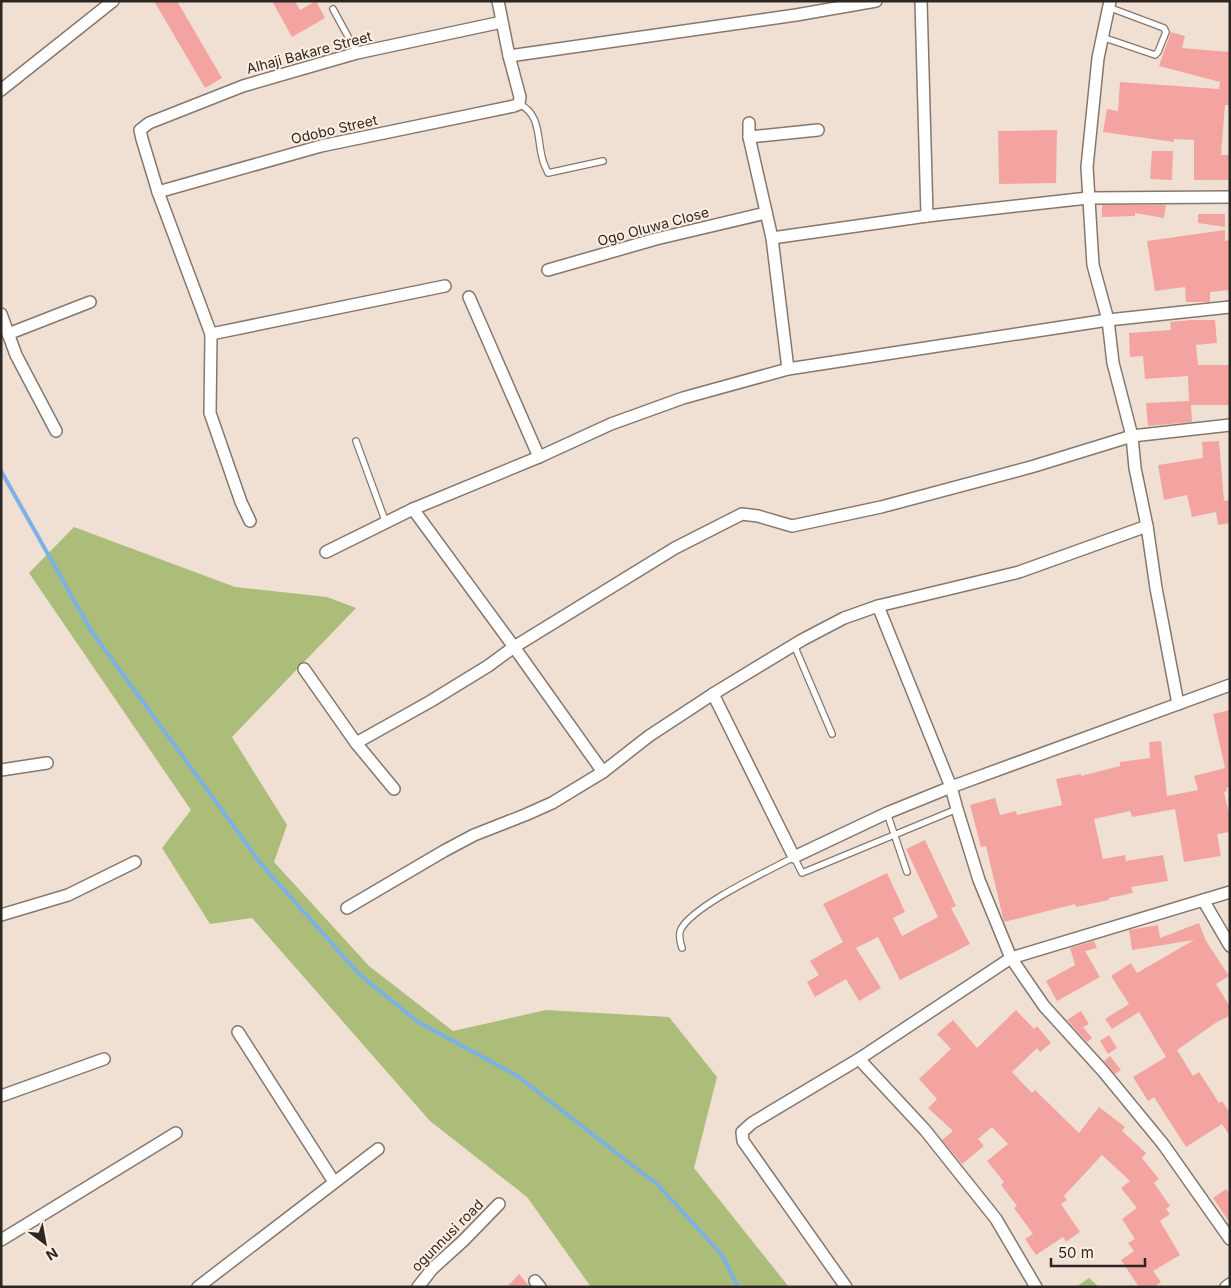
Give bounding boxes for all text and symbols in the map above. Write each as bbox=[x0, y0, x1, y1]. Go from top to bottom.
street label: Alhaji Bakare Street bbox=[244, 27, 374, 77]
street label: Odobo Street bbox=[289, 111, 379, 147]
street label: Ogo Oluwa Close bbox=[595, 203, 711, 249]
street label: ogunnusi road bbox=[407, 1195, 487, 1275]
north arrow bbox=[20, 1218, 70, 1268]
scale bar bbox=[1051, 1236, 1145, 1268]
text: 50 m bbox=[1058, 1243, 1094, 1262]
text: N bbox=[43, 1244, 61, 1264]

